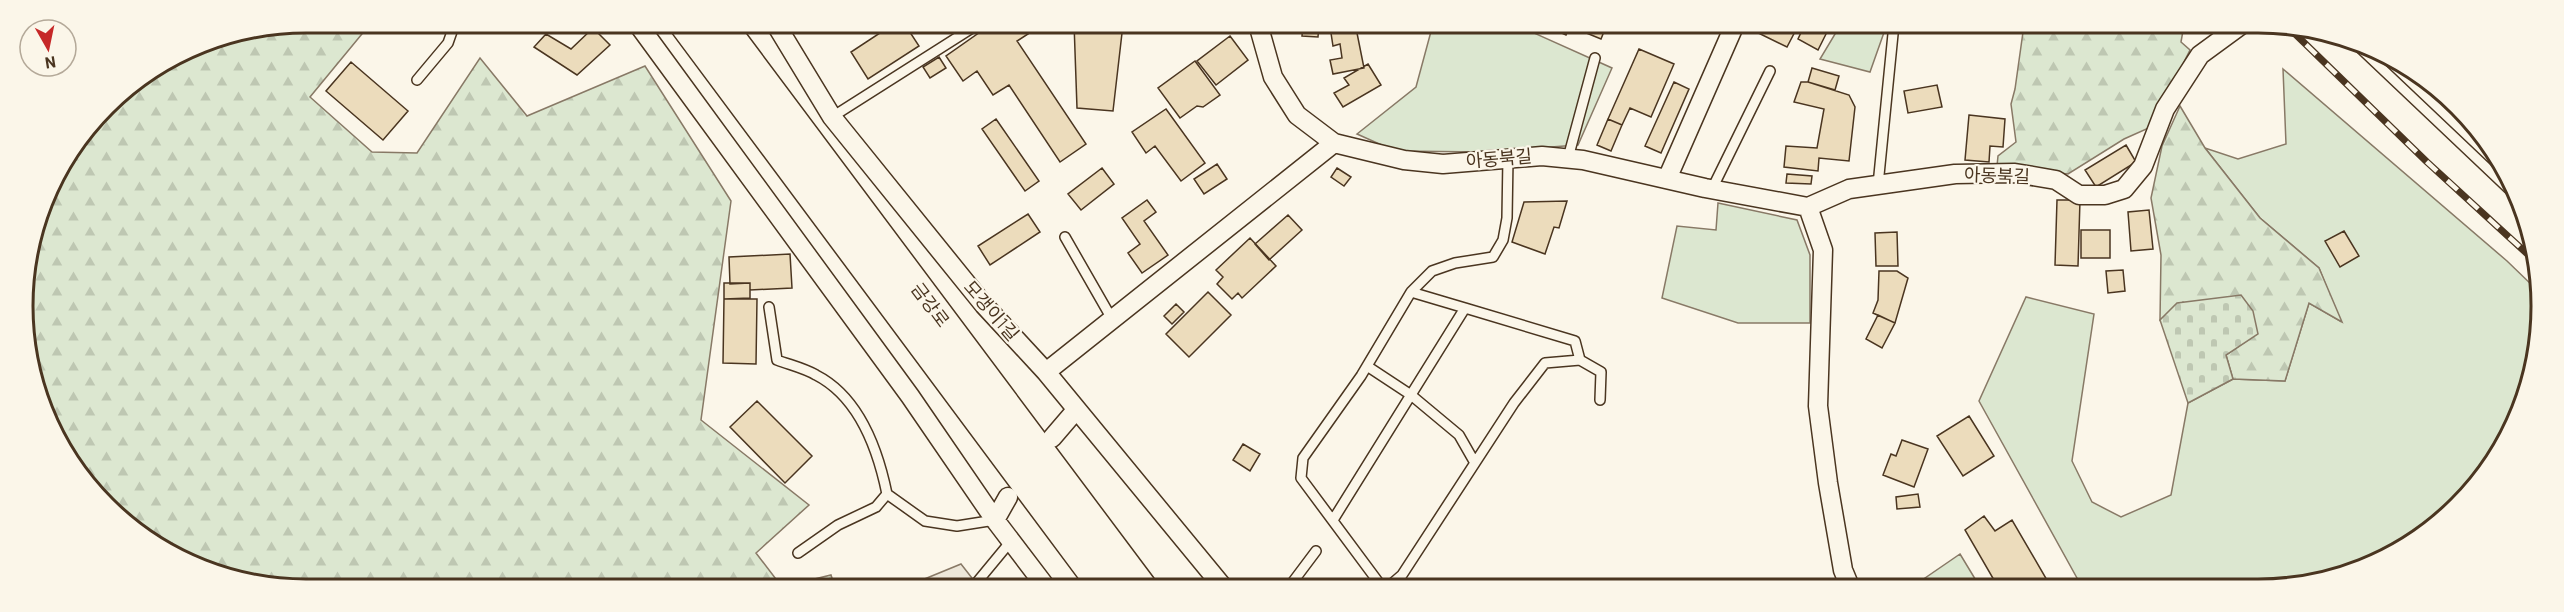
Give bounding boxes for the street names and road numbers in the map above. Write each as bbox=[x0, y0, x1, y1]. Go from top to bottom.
street label: 아동북길 bbox=[1465, 144, 1533, 172]
street label: 아동북길 bbox=[1964, 163, 2031, 187]
street label: 모갱이1길 bbox=[960, 276, 1024, 345]
street label: 금강로 bbox=[907, 278, 955, 331]

